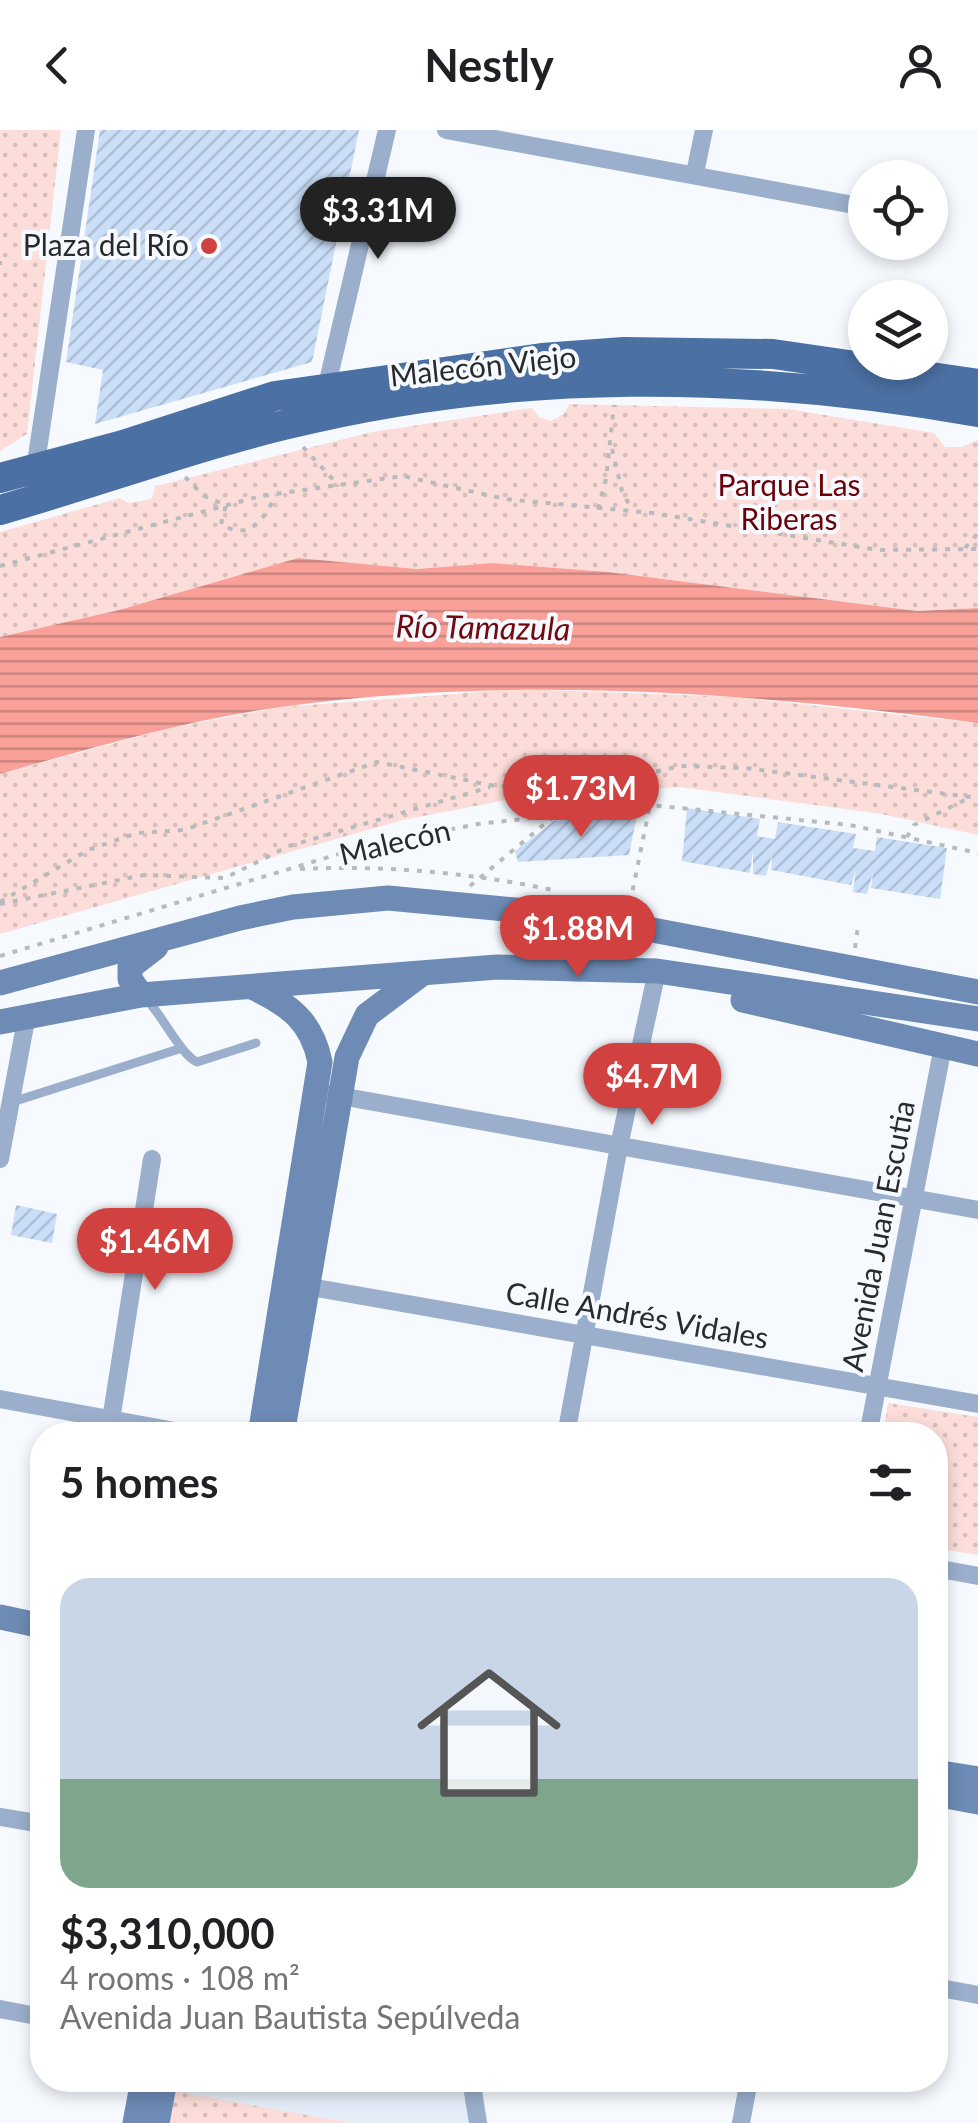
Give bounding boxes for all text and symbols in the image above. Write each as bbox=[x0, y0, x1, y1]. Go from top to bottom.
icon: back bbox=[30, 38, 85, 93]
text: Nestly bbox=[424, 38, 554, 92]
icon: person bbox=[893, 38, 948, 93]
map controls bbox=[848, 160, 948, 380]
button: locate bbox=[848, 160, 948, 260]
pin: $3.31M bbox=[297, 177, 459, 262]
text: $3.31M bbox=[322, 190, 434, 229]
place label: Plaza del Río bbox=[23, 226, 189, 262]
marker: Plaza del Río bbox=[198, 235, 220, 257]
button: layers bbox=[848, 280, 948, 380]
street label: Malecón Viejo bbox=[388, 337, 578, 393]
park label: Parque Las Riberas bbox=[717, 466, 861, 536]
water label: Río Tamazula bbox=[395, 605, 571, 648]
pin: $1.73M bbox=[500, 755, 662, 840]
text: $1.73M bbox=[525, 768, 637, 807]
street label: Malecón bbox=[335, 811, 454, 871]
pin: $1.88M bbox=[497, 895, 659, 980]
text: $1.88M bbox=[522, 908, 634, 947]
pin: $4.7M bbox=[582, 1043, 722, 1128]
text: $4.7M bbox=[605, 1056, 699, 1095]
street label: Avenida Juan Escutia bbox=[833, 1097, 921, 1374]
pin: $1.46M bbox=[74, 1208, 236, 1293]
text: $1.46M bbox=[99, 1221, 211, 1260]
street label: Calle Andrés Vidales bbox=[503, 1273, 772, 1355]
icon: filters bbox=[863, 1455, 918, 1510]
text: 5 homes bbox=[60, 1457, 218, 1507]
icon: home bbox=[399, 1643, 579, 1823]
text: $3,310,000 bbox=[60, 1908, 275, 1958]
text: 4 rooms · 108 m² bbox=[60, 1958, 300, 1997]
text: Avenida Juan Bautista Sepúlveda bbox=[60, 1997, 520, 2036]

